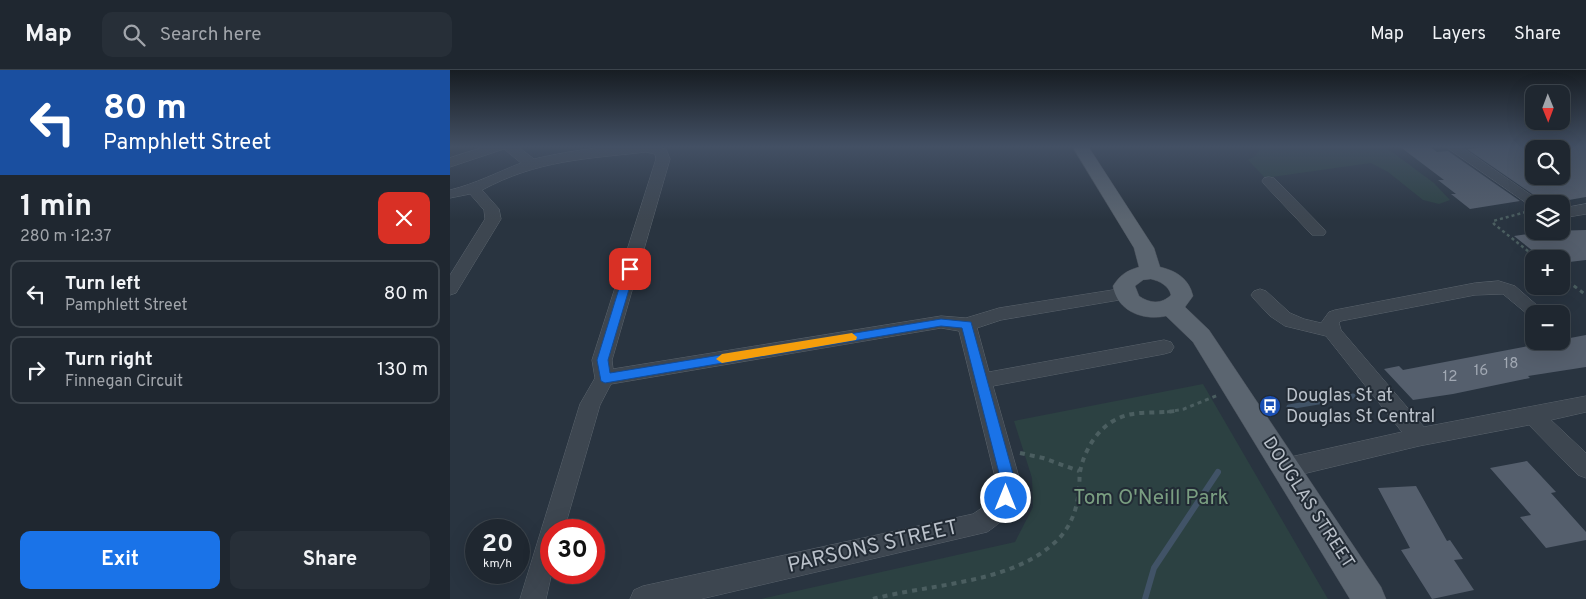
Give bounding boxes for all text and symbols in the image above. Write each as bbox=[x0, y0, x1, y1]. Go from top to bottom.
search box bbox=[102, 12, 452, 57]
text: Map bbox=[25, 20, 72, 50]
icon: search bbox=[120, 21, 148, 49]
text: Search here bbox=[160, 23, 261, 47]
text: Map bbox=[1370, 23, 1404, 46]
text: Layers bbox=[1432, 23, 1486, 46]
text: Share bbox=[1514, 23, 1561, 46]
north arrow bbox=[1525, 85, 1570, 130]
map controls bbox=[1525, 85, 1570, 350]
text: 80 m bbox=[103, 87, 187, 131]
icon: left bbox=[20, 90, 85, 155]
text: Pamphlett Street bbox=[103, 130, 271, 157]
button: search bbox=[1525, 140, 1570, 185]
text: 1 min bbox=[20, 189, 92, 226]
button: close bbox=[378, 192, 430, 244]
button: layers bbox=[1525, 195, 1570, 240]
text: 280 m · 12:37 bbox=[20, 227, 112, 247]
pin bbox=[609, 248, 651, 290]
button: + bbox=[1525, 250, 1570, 295]
icon: arrive bbox=[616, 255, 644, 283]
text: Turn left bbox=[65, 272, 141, 296]
icon: left bbox=[22, 280, 50, 308]
text: 80 m bbox=[384, 282, 428, 306]
text: Pamphlett Street bbox=[65, 296, 188, 316]
button: − bbox=[1525, 305, 1570, 350]
text: Turn right bbox=[65, 348, 153, 372]
house number: 18 bbox=[1504, 355, 1518, 374]
icon: right bbox=[22, 356, 50, 384]
text: 130 m bbox=[377, 358, 428, 382]
house number: 16 bbox=[1474, 362, 1488, 381]
house number: 12 bbox=[1443, 368, 1457, 387]
text: Finnegan Circuit bbox=[65, 372, 183, 392]
place label: Douglas St at Douglas St Central bbox=[1286, 385, 1435, 429]
bus stop icon: Douglas St at Douglas St Central bbox=[1258, 394, 1282, 418]
street label: DOUGLAS STREET bbox=[1257, 433, 1359, 573]
position arrow bbox=[979, 471, 1031, 523]
park label: Tom O'Neill Park bbox=[1073, 485, 1229, 512]
street label: PARSONS STREET bbox=[785, 514, 961, 580]
speed limit sign: 30 bbox=[540, 519, 605, 584]
text: 20 bbox=[482, 529, 513, 561]
button: Exit bbox=[20, 531, 220, 589]
button: Share bbox=[230, 531, 430, 589]
text: km/h bbox=[483, 556, 512, 572]

